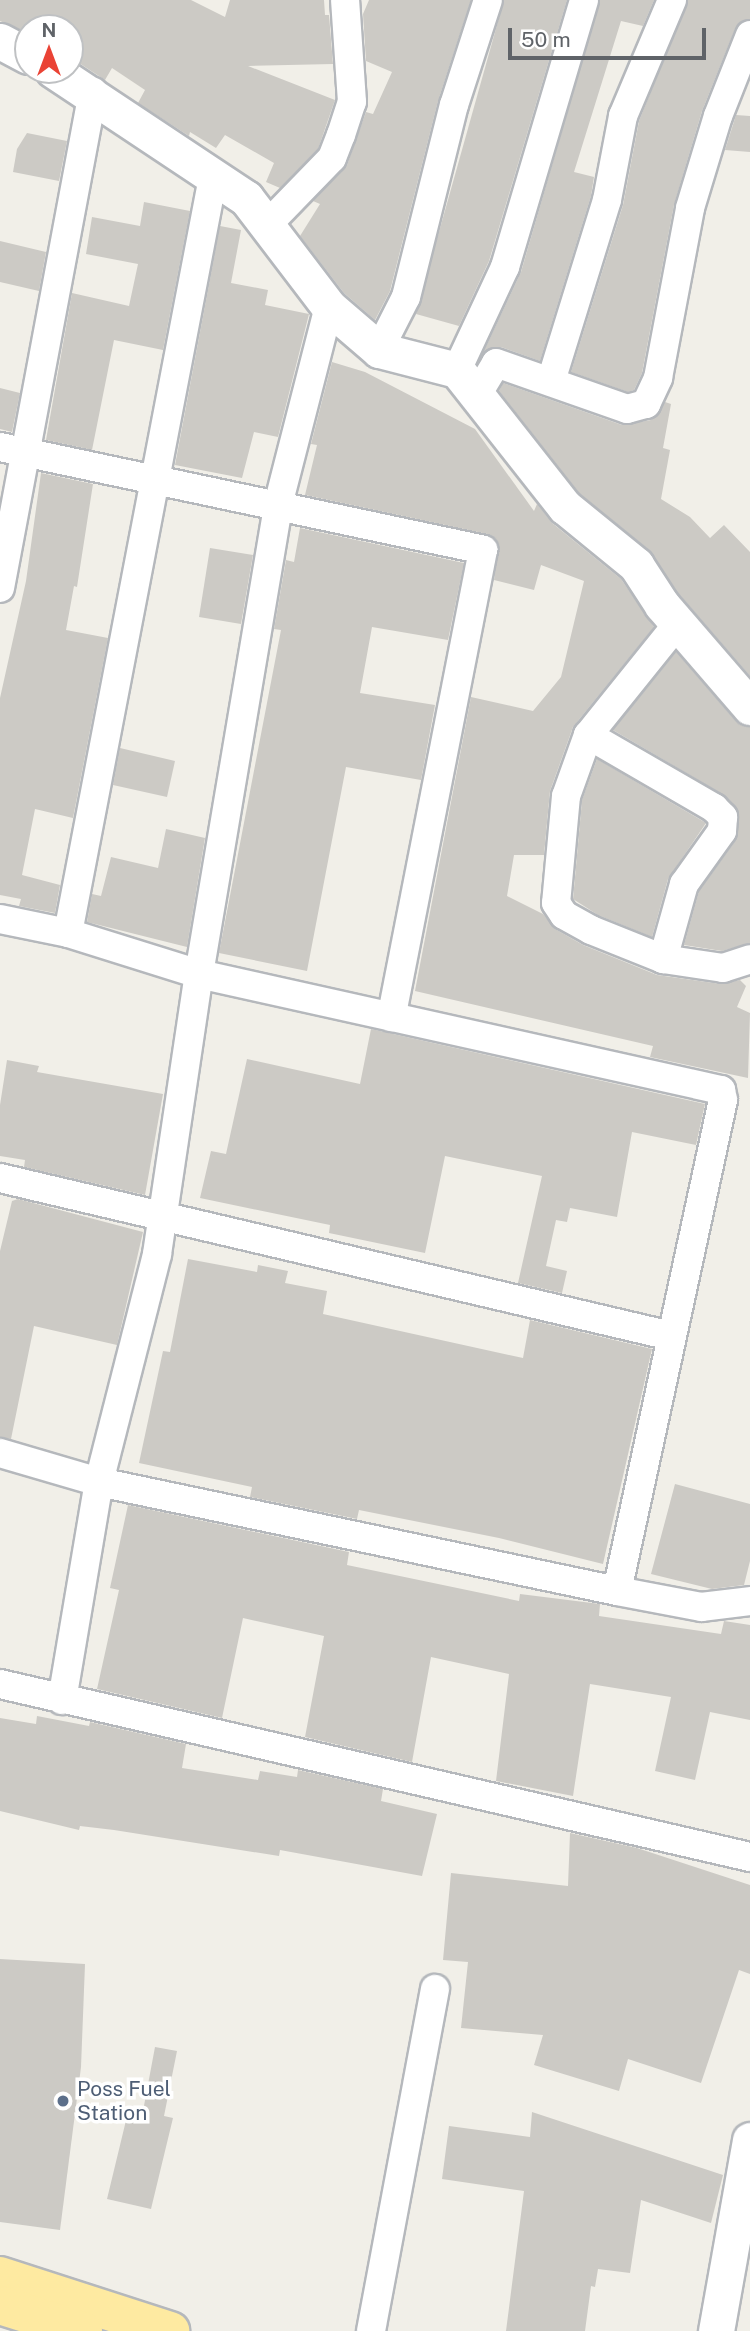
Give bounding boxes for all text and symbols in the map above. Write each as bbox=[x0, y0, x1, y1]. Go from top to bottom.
north arrow bbox=[14, 14, 84, 84]
scale bar bbox=[512, 14, 710, 58]
text: N bbox=[42, 19, 56, 41]
text: 50 m bbox=[521, 27, 571, 52]
place label: Poss Fuel Station bbox=[77, 2076, 171, 2126]
marker: Poss Fuel Station bbox=[55, 2093, 71, 2109]

